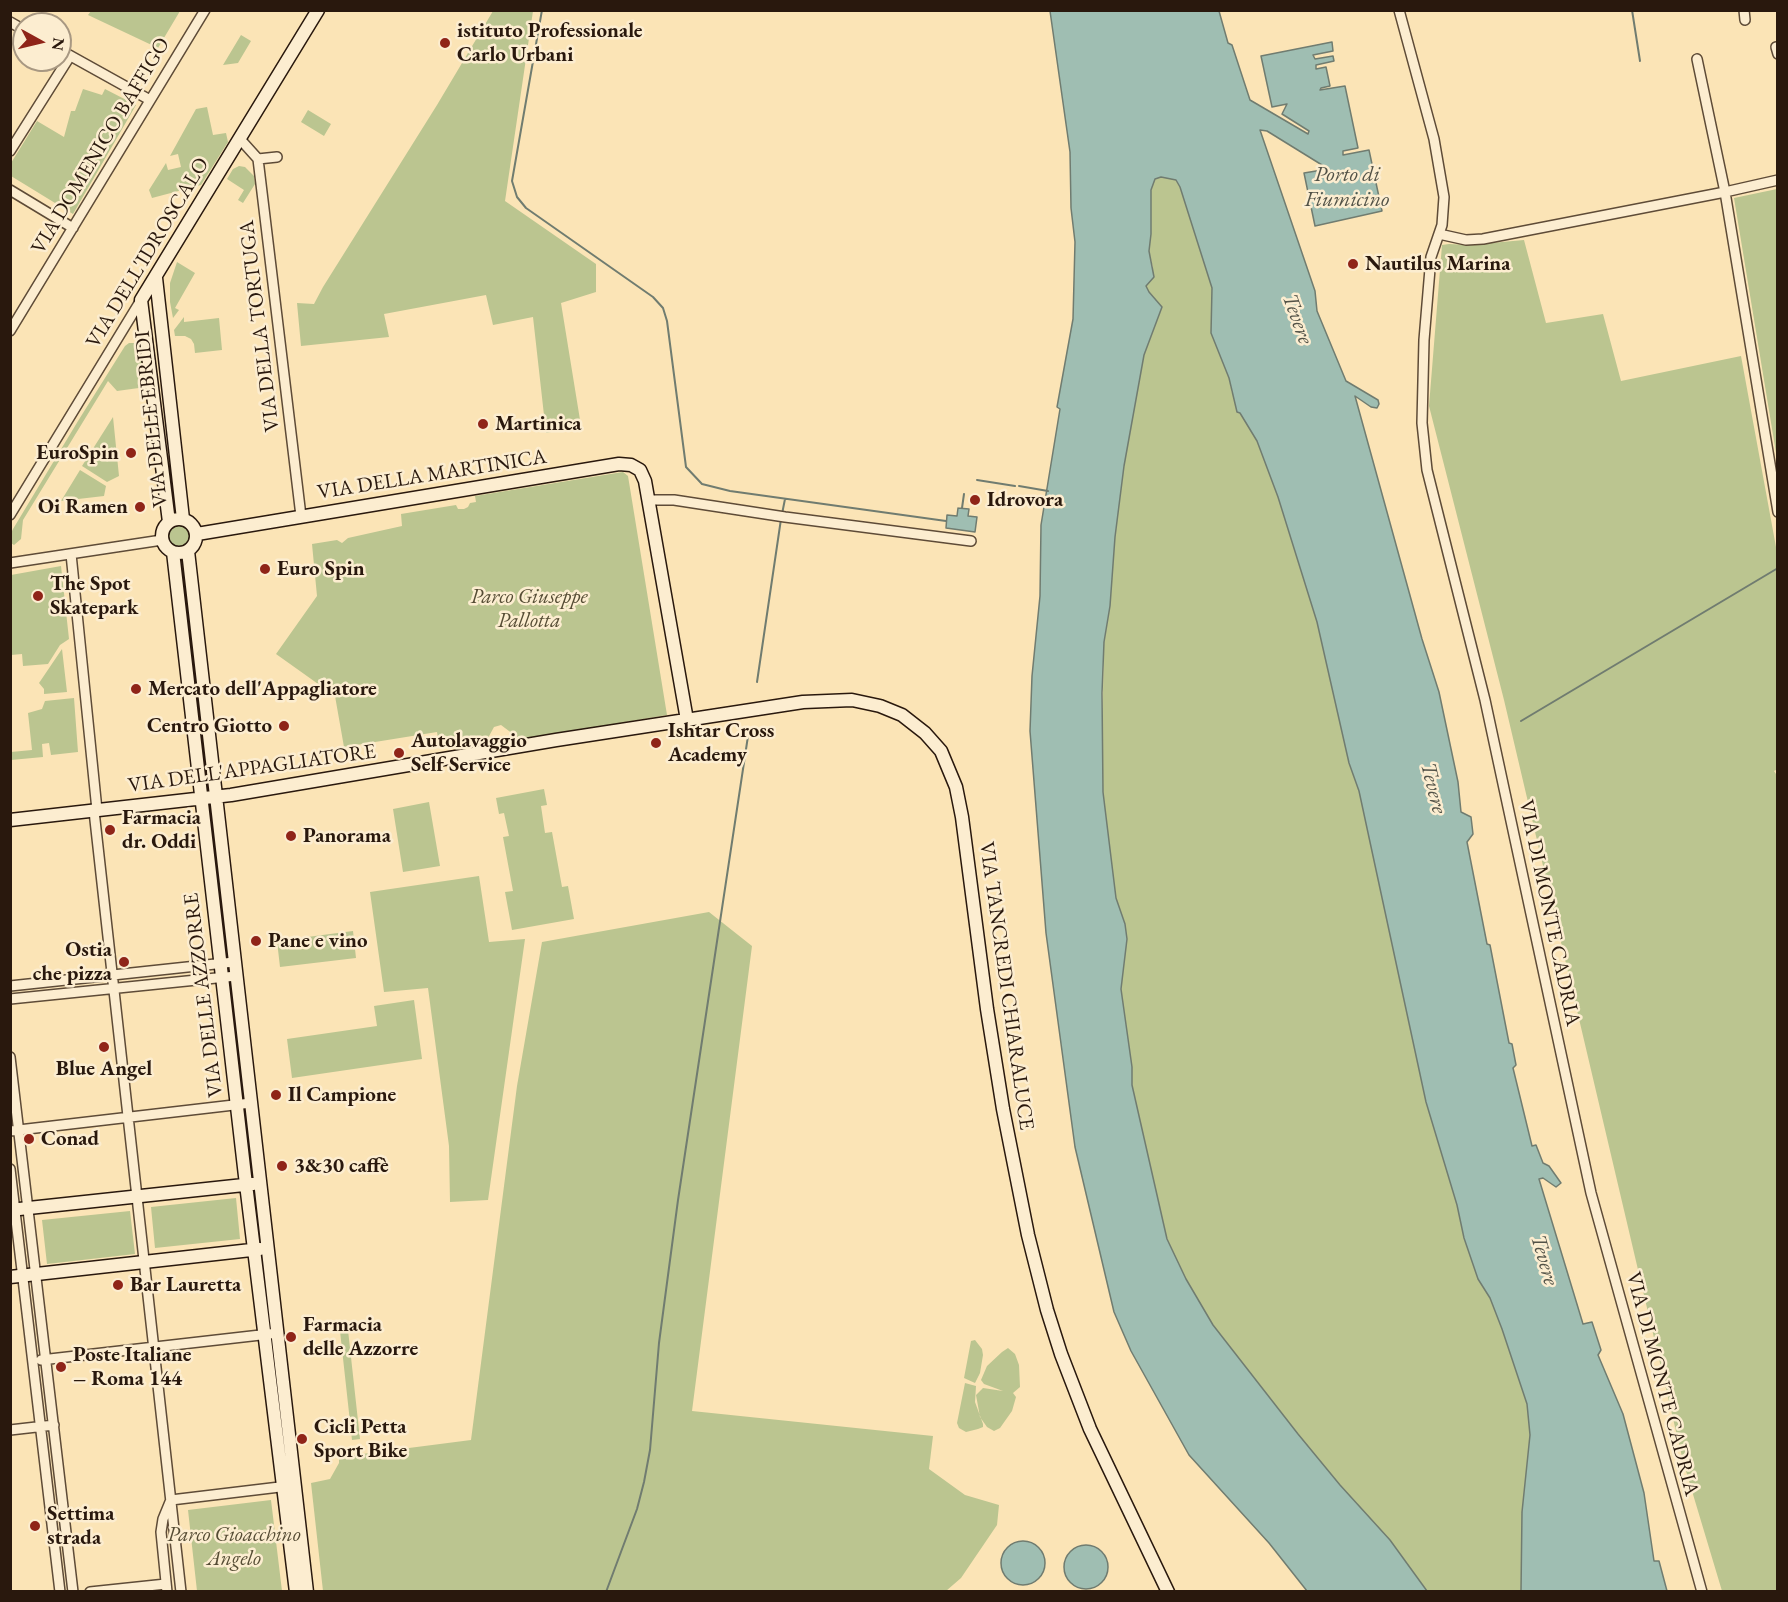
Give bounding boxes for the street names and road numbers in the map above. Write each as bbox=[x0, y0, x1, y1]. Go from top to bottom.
street label: VIA DOMENICO BAFFIGO bbox=[26, 33, 176, 259]
street label: VIA DELL'IDROSCALO bbox=[81, 153, 215, 353]
street label: VIA DELLA TORTUGA bbox=[235, 219, 285, 433]
street label: VIA DELLE EBRIDI bbox=[130, 329, 174, 509]
street label: VIA DELLA MARTINICA bbox=[316, 444, 548, 506]
street label: VIA DELL'APPAGLIATORE bbox=[127, 739, 377, 799]
street label: VIA DI MONTE CADRIA bbox=[1513, 798, 1585, 1028]
street label: VIA TANCREDI CHIARALUCE bbox=[973, 840, 1039, 1132]
street label: VIA DELLE AZZORRE bbox=[179, 891, 229, 1099]
street label: VIA DI MONTE CADRIA bbox=[1620, 1269, 1704, 1499]

